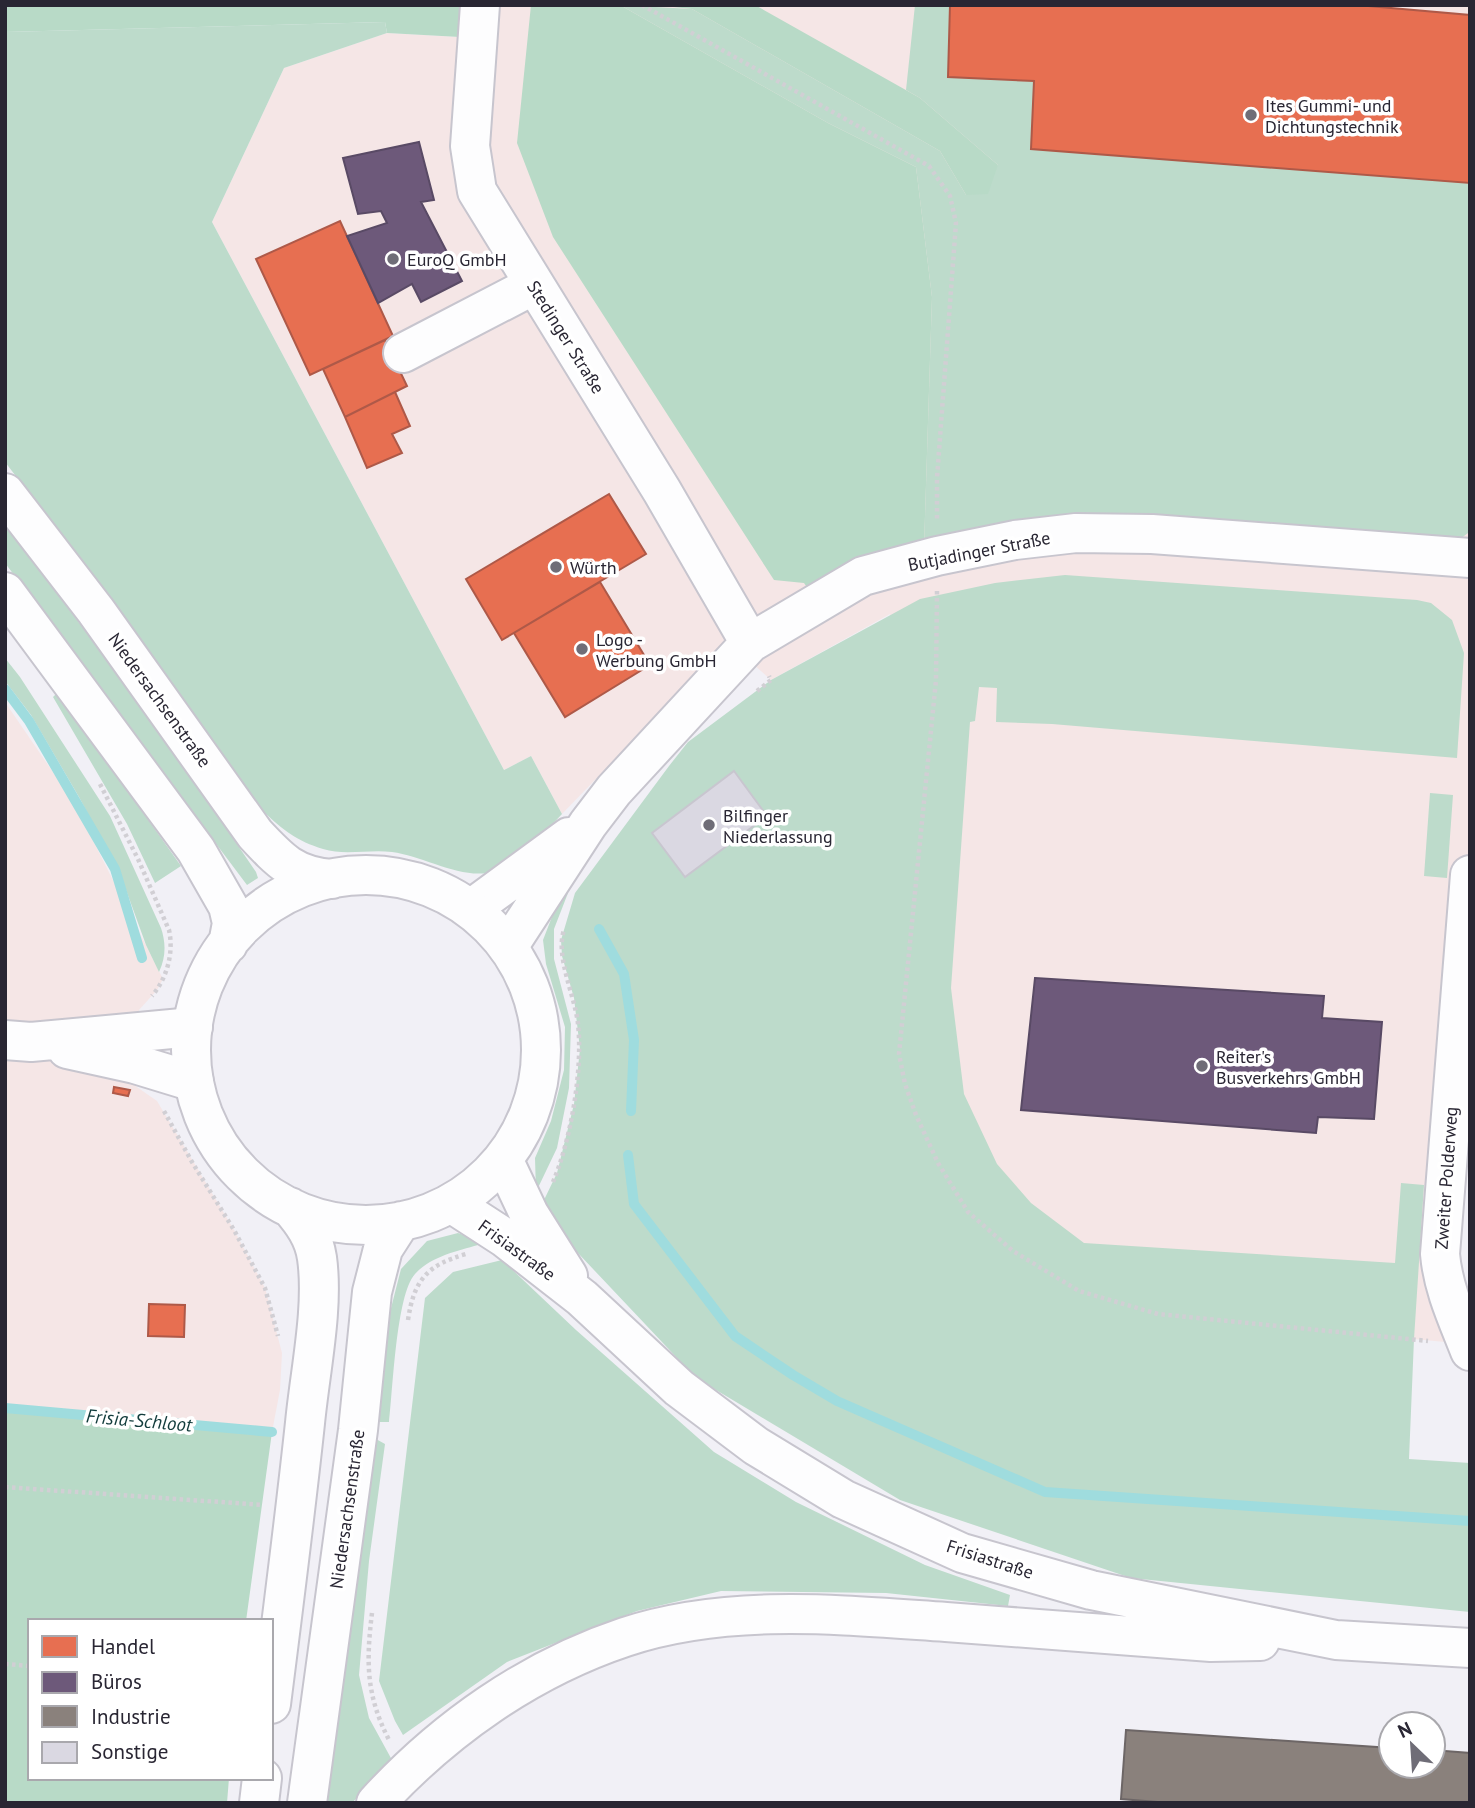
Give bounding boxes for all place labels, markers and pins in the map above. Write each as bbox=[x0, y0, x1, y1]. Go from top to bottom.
place label: Ites Gummi- und Dichtungstechnik bbox=[1265, 94, 1399, 138]
marker: Ites Gummi- und Dichtungstechnik bbox=[1243, 107, 1259, 123]
place label: EuroQ GmbH bbox=[407, 248, 507, 271]
marker: EuroQ GmbH bbox=[385, 251, 401, 267]
place label: Würth bbox=[570, 556, 617, 579]
marker: Würth bbox=[548, 559, 564, 575]
place label: Logo - Werbung GmbH bbox=[596, 628, 717, 672]
marker: Logo - Werbung GmbH bbox=[574, 641, 590, 657]
place label: Bilfinger Niederlassung bbox=[723, 804, 833, 848]
marker: Bilfinger Niederlassung bbox=[701, 817, 717, 833]
place label: Reiter's Busverkehrs GmbH bbox=[1216, 1045, 1361, 1089]
marker: Reiter's Busverkehrs GmbH bbox=[1194, 1058, 1210, 1074]

